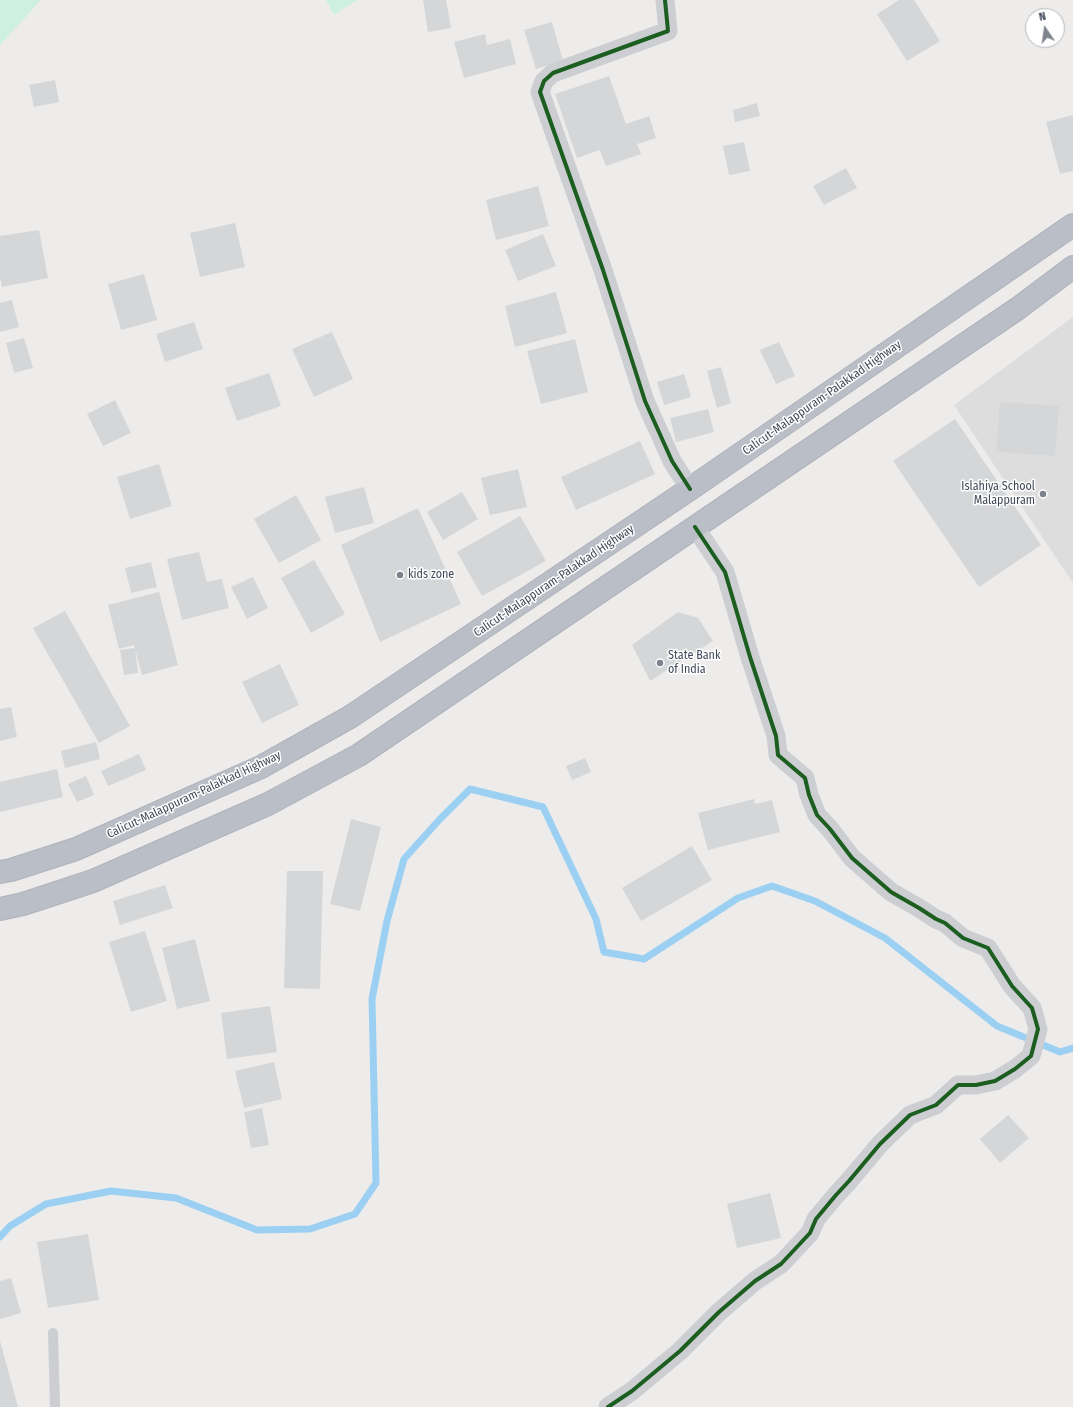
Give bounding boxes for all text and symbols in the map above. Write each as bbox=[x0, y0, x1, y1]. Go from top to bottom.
north arrow bbox=[1025, 8, 1065, 48]
text: N bbox=[1038, 10, 1047, 24]
street label: Calicut-Malappuram-Palakkad Highway bbox=[740, 338, 904, 458]
place label: Islahiya School Malappuram bbox=[961, 480, 1035, 508]
marker: Islahiya School Malappuram bbox=[1038, 489, 1048, 499]
street label: Calicut-Malappuram-Palakkad Highway bbox=[471, 522, 637, 640]
place label: kids zone bbox=[408, 568, 454, 582]
marker: kids zone bbox=[395, 570, 405, 580]
place label: State Bank of India bbox=[668, 649, 721, 677]
marker: State Bank of India bbox=[655, 658, 665, 668]
street label: Calicut-Malappuram-Palakkad Highway bbox=[105, 748, 283, 842]

